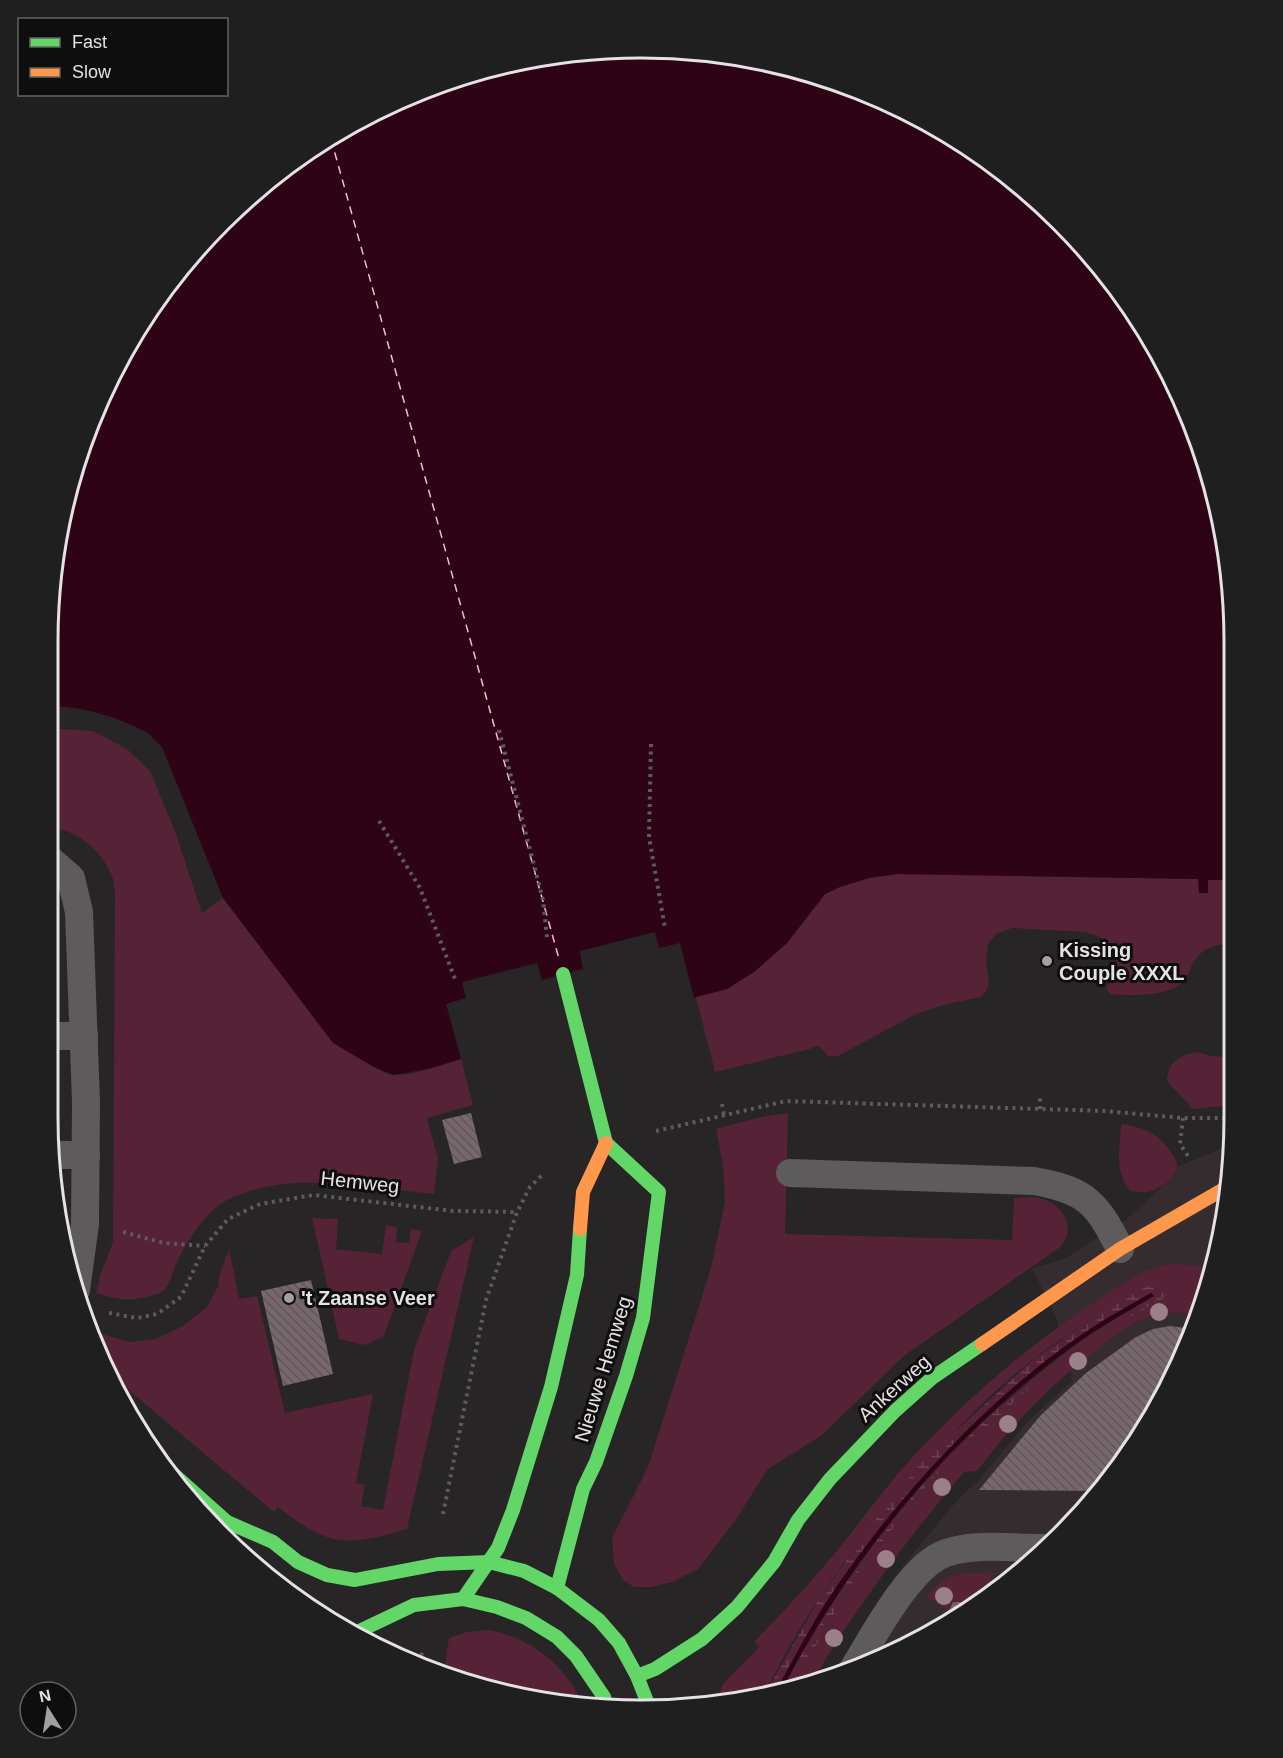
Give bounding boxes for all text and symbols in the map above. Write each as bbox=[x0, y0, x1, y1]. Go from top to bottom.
legend bbox=[18, 18, 228, 96]
text: Fast bbox=[72, 32, 107, 52]
text: Slow bbox=[72, 62, 112, 82]
place label: Kissing Couple XXXL bbox=[1059, 939, 1185, 984]
marker: Kissing Couple XXXL bbox=[1040, 954, 1054, 968]
street label: Hemweg bbox=[320, 1167, 400, 1197]
place label: 't Zaanse Veer bbox=[301, 1287, 435, 1309]
marker: 't Zaanse Veer bbox=[282, 1291, 296, 1305]
street label: Nieuwe Hemweg bbox=[570, 1294, 636, 1444]
street label: Ankerweg bbox=[854, 1350, 934, 1426]
north arrow bbox=[18, 1680, 78, 1740]
text: N bbox=[38, 1686, 52, 1705]

